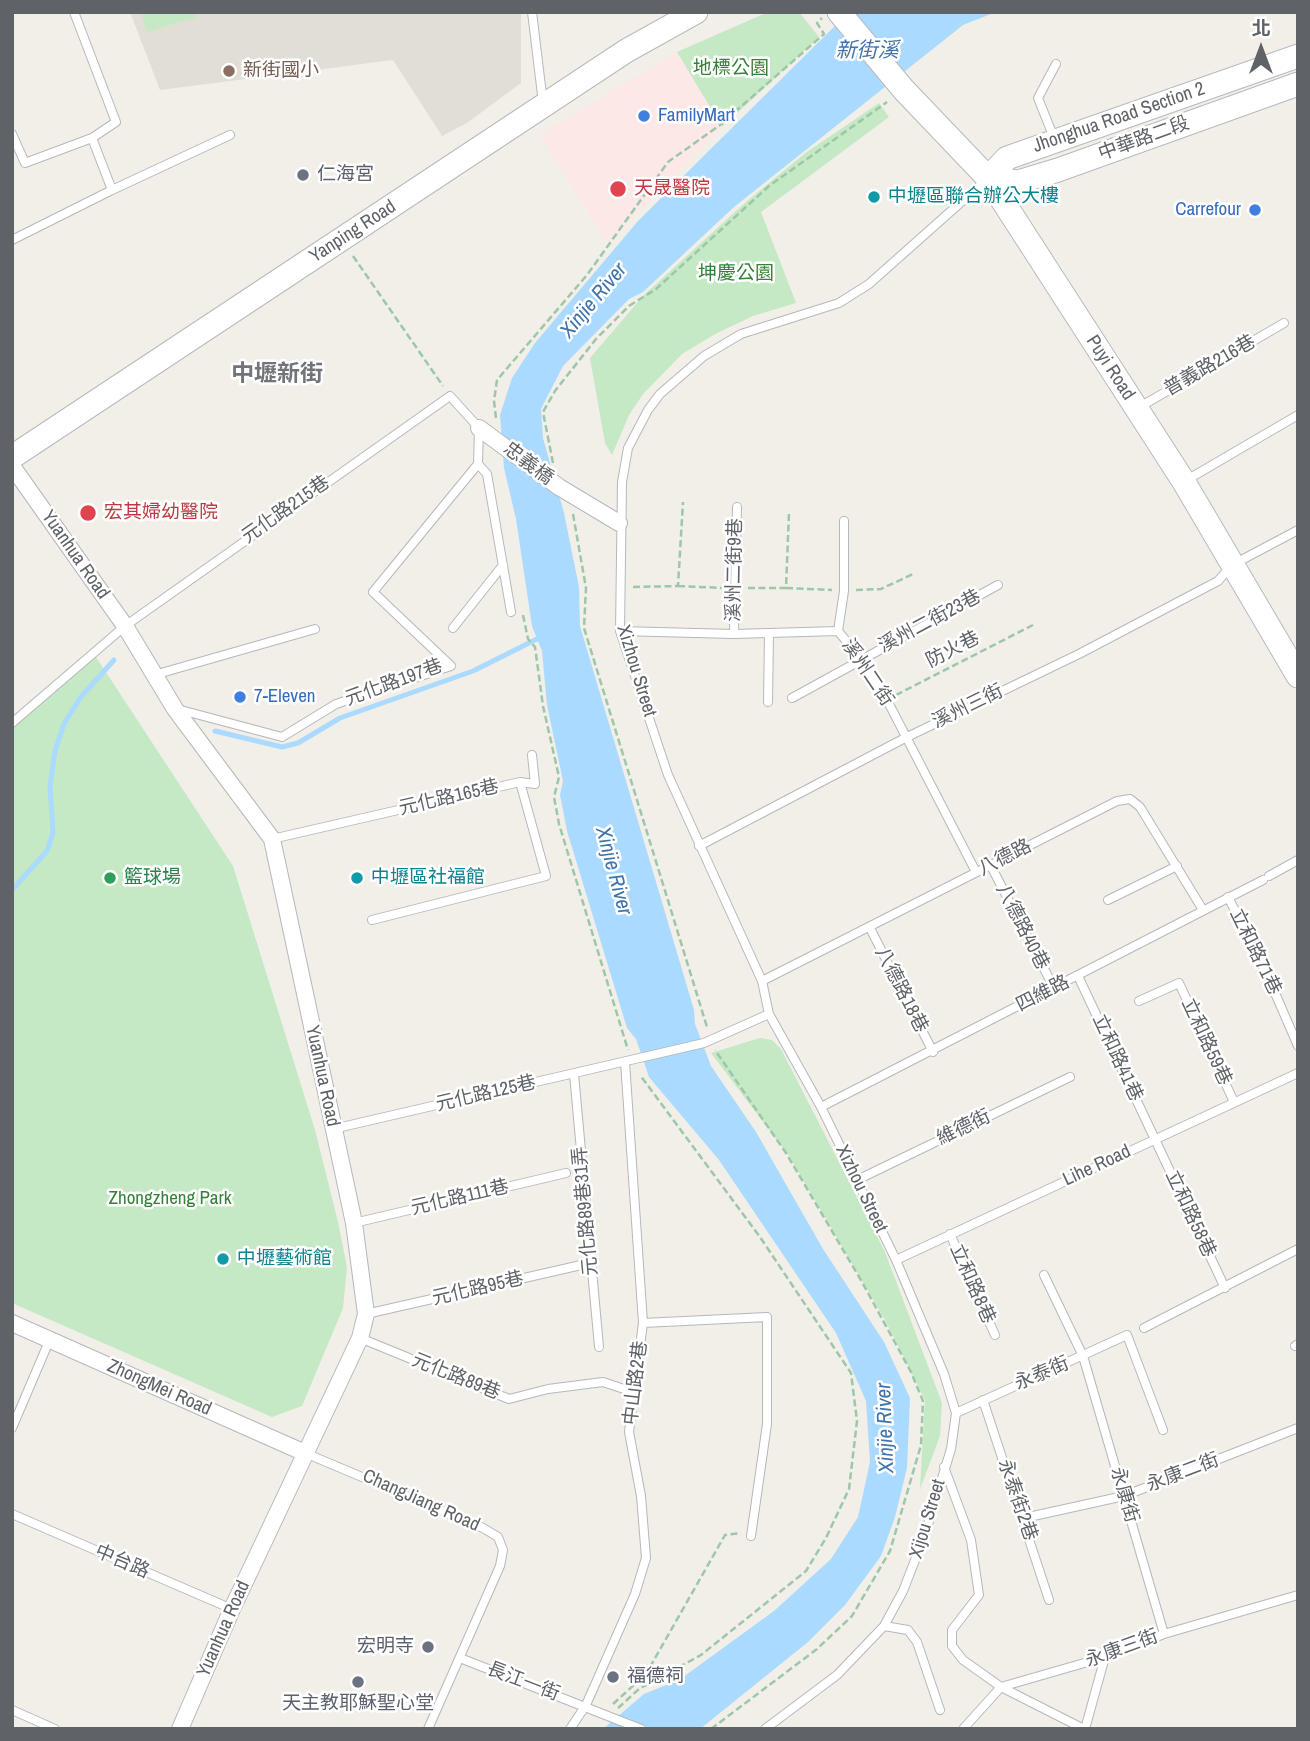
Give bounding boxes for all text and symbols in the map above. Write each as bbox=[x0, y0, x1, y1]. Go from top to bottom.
north arrow bbox=[1226, 14, 1296, 84]
text: 北 bbox=[1251, 15, 1271, 41]
water label: 新街溪 bbox=[836, 38, 898, 64]
park label: 地標公園 bbox=[693, 58, 769, 80]
place label: 新街國小 bbox=[243, 60, 319, 82]
marker: 新街國小 bbox=[221, 63, 237, 79]
street label: Jhonghua Road Section 2 bbox=[1030, 78, 1208, 158]
place label: FamilyMart bbox=[658, 105, 735, 127]
marker: FamilyMart bbox=[636, 108, 652, 124]
street label: 中華路二段 bbox=[1095, 112, 1193, 166]
place label: 仁海宮 bbox=[317, 164, 374, 186]
marker: 仁海宮 bbox=[295, 167, 311, 183]
place label: 天晟醫院 bbox=[634, 178, 710, 200]
marker: 天晟醫院 bbox=[608, 179, 628, 199]
place label: 中壢區聯合辦公大樓 bbox=[888, 186, 1059, 208]
marker: 中壢區聯合辦公大樓 bbox=[866, 189, 882, 205]
street label: Yanping Road bbox=[305, 196, 401, 268]
place label: Carrefour bbox=[1175, 199, 1241, 221]
marker: Carrefour bbox=[1247, 202, 1263, 218]
water label: Xinjie River bbox=[555, 258, 633, 344]
park label: 坤慶公園 bbox=[698, 263, 774, 285]
street label: Puyi Road bbox=[1081, 331, 1139, 405]
street label: 普義路216巷 bbox=[1160, 331, 1260, 401]
district label: 中壢新街 bbox=[231, 361, 323, 389]
street label: 忠義橋 bbox=[498, 438, 558, 490]
street label: 元化路215巷 bbox=[238, 471, 334, 549]
place label: 宏其婦幼醫院 bbox=[104, 502, 218, 524]
marker: 宏其婦幼醫院 bbox=[78, 503, 98, 523]
street label: Yuanhua Road bbox=[36, 506, 114, 604]
street label: 溪州二街9巷 bbox=[723, 518, 747, 622]
street label: 溪州二街23巷 bbox=[875, 586, 985, 658]
street label: Xizhou Street bbox=[611, 623, 661, 719]
street label: 防火巷 bbox=[922, 627, 984, 673]
street label: 溪州二街 bbox=[836, 635, 898, 711]
street label: 元化路197巷 bbox=[342, 655, 446, 711]
street label: 溪州三街 bbox=[929, 680, 1007, 734]
place label: 7-Eleven bbox=[254, 686, 315, 708]
marker: 7-Eleven bbox=[232, 689, 248, 705]
street label: 元化路165巷 bbox=[397, 775, 501, 821]
water label: Xinjie River bbox=[589, 824, 637, 918]
street label: 八德路 bbox=[974, 835, 1036, 881]
place label: 籃球場 bbox=[124, 867, 181, 889]
place label: 中壢區社福館 bbox=[371, 867, 485, 889]
marker: 籃球場 bbox=[102, 870, 118, 886]
marker: 中壢區社福館 bbox=[349, 870, 365, 886]
street label: 八德路40巷 bbox=[991, 880, 1053, 974]
street label: 立和路71巷 bbox=[1224, 905, 1286, 999]
street label: 八德路18巷 bbox=[870, 943, 932, 1037]
street label: 四維路 bbox=[1012, 971, 1074, 1017]
street label: 立和路59巷 bbox=[1176, 995, 1236, 1089]
street label: 立和路41巷 bbox=[1087, 1011, 1147, 1105]
street label: Yuanhua Road bbox=[300, 1023, 344, 1129]
street label: 元化路125巷 bbox=[434, 1071, 538, 1117]
street label: 維德街 bbox=[933, 1105, 995, 1151]
street label: Lihe Road bbox=[1060, 1140, 1134, 1192]
street label: Xizhou Street bbox=[830, 1142, 892, 1236]
street label: 元化路89巷31弄 bbox=[569, 1145, 603, 1277]
street label: 立和路58巷 bbox=[1160, 1167, 1220, 1261]
street label: 元化路111巷 bbox=[409, 1176, 511, 1220]
park label: Zhongzheng Park bbox=[109, 1188, 231, 1210]
street label: 立和路8巷 bbox=[944, 1241, 1000, 1327]
place label: 中壢藝術館 bbox=[237, 1248, 332, 1270]
marker: 中壢藝術館 bbox=[215, 1251, 231, 1267]
street label: 元化路95巷 bbox=[430, 1267, 526, 1311]
street label: 中山路2巷 bbox=[620, 1340, 652, 1426]
street label: 元化路89巷 bbox=[408, 1349, 504, 1405]
street label: 永泰街 bbox=[1011, 1352, 1073, 1396]
street label: ZhongMei Road bbox=[103, 1355, 215, 1421]
water label: Xinjie River bbox=[872, 1383, 900, 1473]
street label: 永康二街 bbox=[1143, 1449, 1223, 1497]
street label: 永泰街2巷 bbox=[992, 1456, 1042, 1544]
street label: 永康街 bbox=[1105, 1464, 1143, 1526]
street label: ChangJiang Road bbox=[359, 1465, 483, 1537]
street label: Xijou Street bbox=[905, 1477, 951, 1561]
street label: 中台路 bbox=[91, 1540, 153, 1584]
street label: Yuanhua Road bbox=[193, 1577, 255, 1681]
street label: 永康三街 bbox=[1082, 1625, 1162, 1673]
place label: 宏明寺 bbox=[357, 1636, 414, 1658]
marker: 宏明寺 bbox=[420, 1639, 436, 1655]
street label: 長江一街 bbox=[483, 1658, 563, 1706]
place label: 福德祠 bbox=[627, 1666, 684, 1688]
marker: 福德祠 bbox=[605, 1669, 621, 1685]
marker: 天主教耶穌聖心堂 bbox=[350, 1674, 366, 1690]
place label: 天主教耶穌聖心堂 bbox=[282, 1693, 434, 1715]

